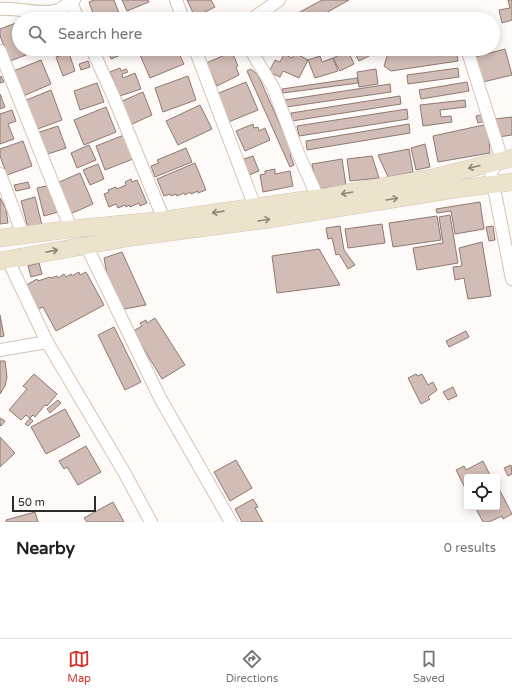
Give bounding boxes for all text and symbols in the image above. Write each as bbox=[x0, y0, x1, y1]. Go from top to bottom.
search box bbox=[12, 12, 500, 56]
icon: search bbox=[26, 23, 48, 45]
text: Search here bbox=[58, 25, 142, 43]
one-way arrow bbox=[468, 164, 481, 171]
one-way arrow bbox=[341, 190, 354, 198]
one-way arrow bbox=[385, 194, 398, 202]
one-way arrow bbox=[212, 208, 225, 216]
one-way arrow bbox=[257, 216, 270, 224]
one-way arrow bbox=[45, 247, 58, 255]
map controls bbox=[464, 474, 500, 510]
button: locate bbox=[464, 474, 500, 510]
scale bar bbox=[12, 494, 96, 513]
text: 50 m bbox=[18, 496, 45, 509]
text: Nearby bbox=[16, 538, 75, 559]
text: 0 results bbox=[444, 540, 496, 556]
tab: Map bbox=[67, 648, 91, 685]
tab: Directions bbox=[226, 648, 278, 685]
tab: Saved bbox=[413, 648, 445, 685]

